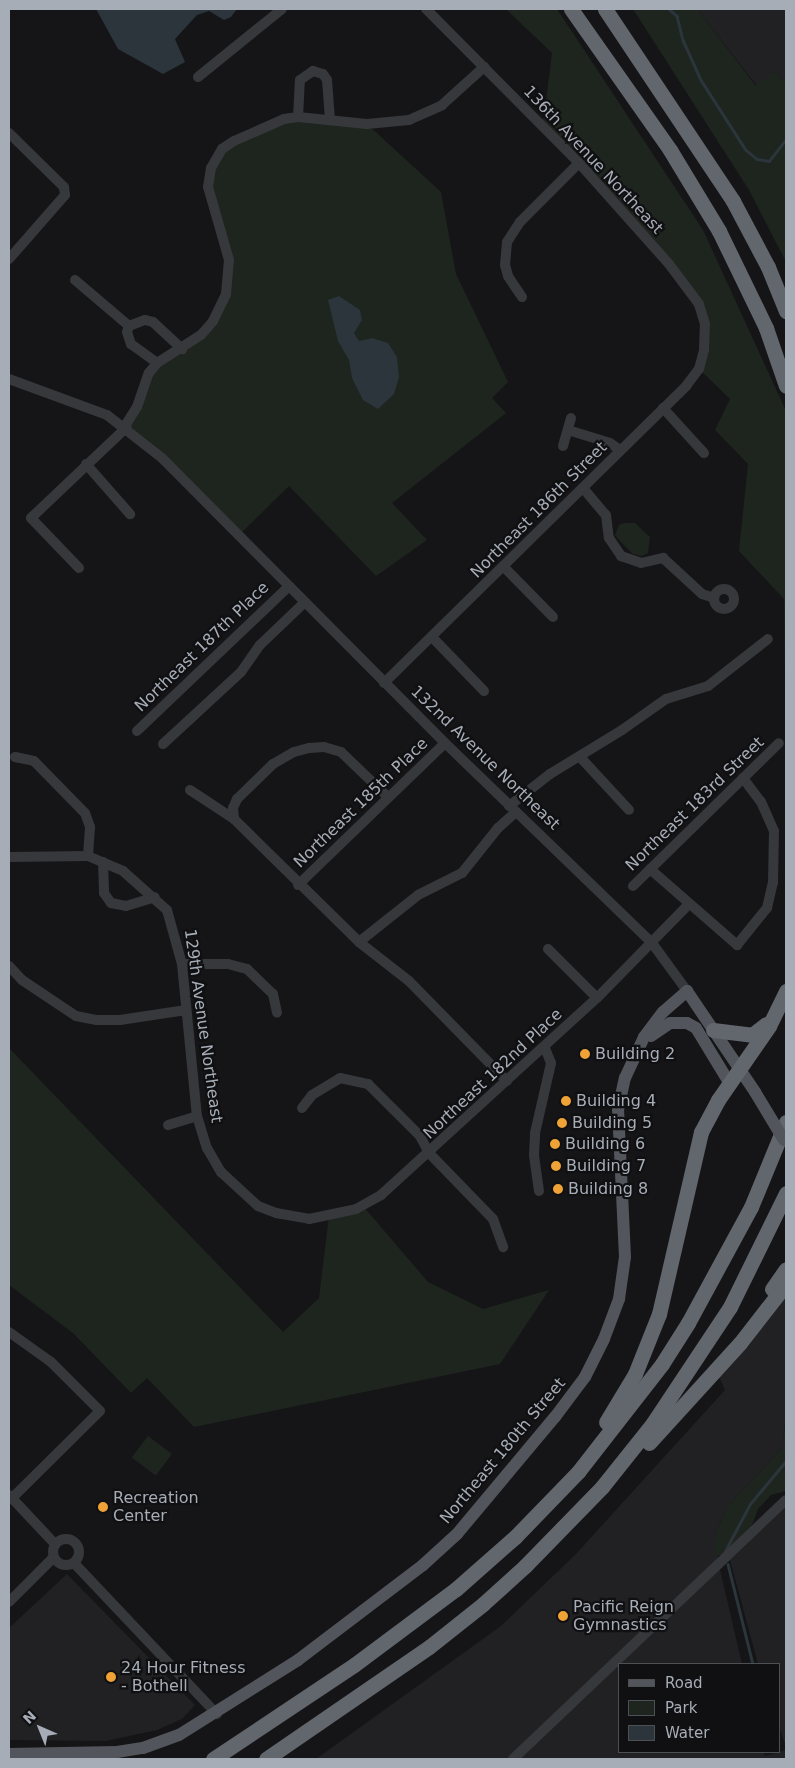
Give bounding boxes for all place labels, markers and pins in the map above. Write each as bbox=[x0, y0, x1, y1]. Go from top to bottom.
place label: Building 2 bbox=[595, 1044, 675, 1064]
marker: Building 2 bbox=[579, 1048, 591, 1060]
place label: Building 4 bbox=[576, 1091, 656, 1111]
marker: Building 4 bbox=[560, 1095, 572, 1107]
place label: Building 5 bbox=[572, 1113, 652, 1133]
marker: Building 5 bbox=[556, 1117, 568, 1129]
place label: Building 6 bbox=[565, 1134, 645, 1154]
marker: Building 6 bbox=[549, 1138, 561, 1150]
place label: Building 7 bbox=[566, 1156, 646, 1176]
marker: Building 7 bbox=[550, 1160, 562, 1172]
place label: Building 8 bbox=[568, 1179, 648, 1199]
marker: Building 8 bbox=[552, 1183, 564, 1195]
place label: Recreation Center bbox=[113, 1488, 199, 1526]
marker: Recreation Center bbox=[97, 1501, 109, 1513]
place label: Pacific Reign Gymnastics bbox=[573, 1597, 674, 1635]
marker: Pacific Reign Gymnastics bbox=[557, 1610, 569, 1622]
place label: 24 Hour Fitness - Bothell bbox=[121, 1658, 245, 1696]
marker: 24 Hour Fitness - Bothell bbox=[105, 1671, 117, 1683]

